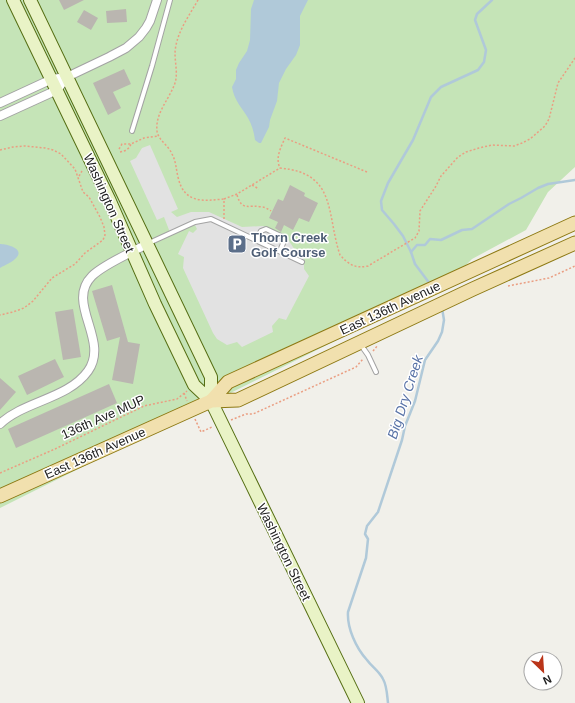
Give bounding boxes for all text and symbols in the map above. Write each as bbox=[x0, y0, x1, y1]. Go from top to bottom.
street label: Washington Street bbox=[80, 151, 138, 255]
place label: Thorn Creek Golf Course bbox=[251, 230, 328, 260]
parking icon: Thorn Creek Golf Course bbox=[226, 233, 248, 255]
street label: East 136th Avenue bbox=[337, 278, 443, 338]
water label: Big Dry Creek bbox=[384, 352, 426, 441]
street label: 136th Ave MUP bbox=[59, 392, 147, 442]
street label: East 136th Avenue bbox=[42, 424, 148, 482]
street label: Washington Street bbox=[254, 501, 314, 603]
north arrow bbox=[523, 651, 563, 691]
text: N bbox=[541, 673, 553, 687]

